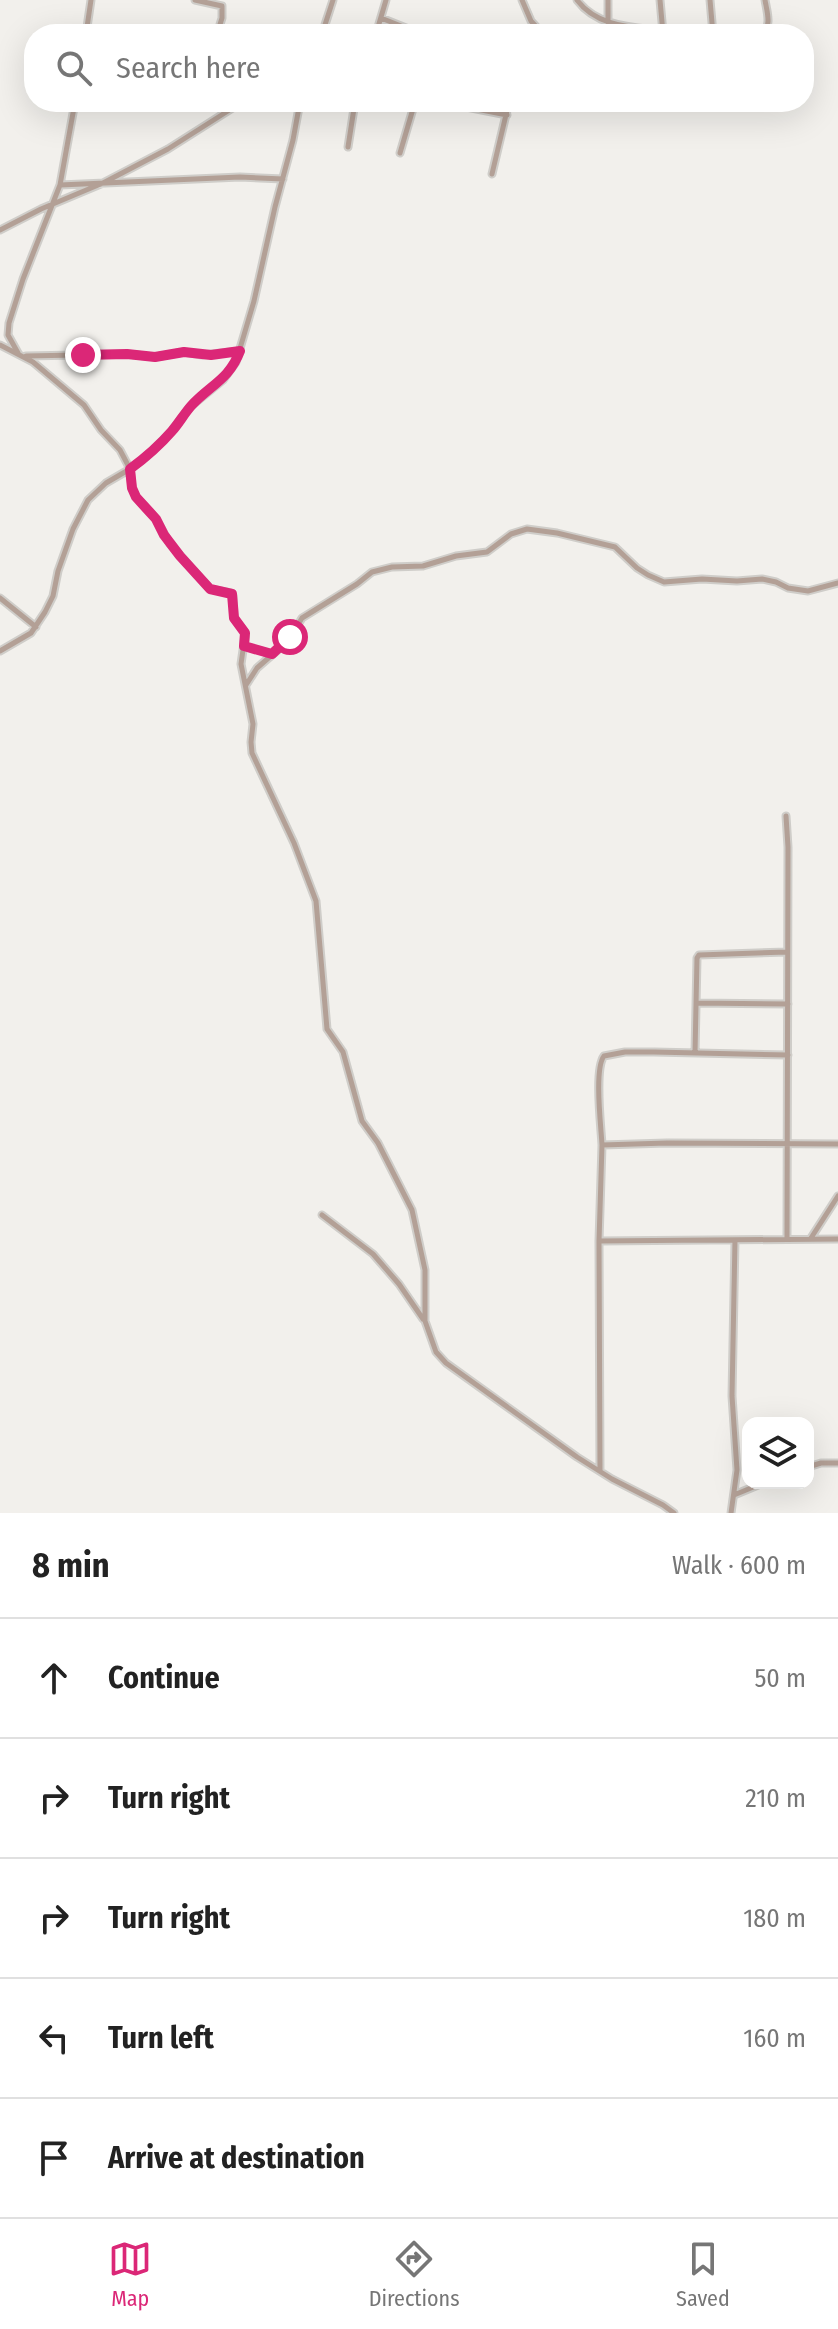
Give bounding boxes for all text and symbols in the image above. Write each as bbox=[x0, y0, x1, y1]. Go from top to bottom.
search box bbox=[24, 24, 814, 112]
icon: search bbox=[52, 46, 96, 90]
text: Search here bbox=[116, 50, 261, 86]
route end bbox=[65, 337, 101, 373]
route start bbox=[272, 619, 308, 655]
map controls bbox=[742, 1417, 814, 1489]
button: layers bbox=[742, 1417, 814, 1489]
text: 8 min bbox=[32, 1545, 110, 1586]
text: Walk · 600 m bbox=[672, 1550, 806, 1581]
icon: ahead bbox=[32, 1656, 76, 1700]
text: Continue bbox=[108, 1660, 220, 1696]
text: 50 m bbox=[754, 1663, 806, 1694]
icon: right bbox=[32, 1776, 76, 1820]
text: Turn right bbox=[108, 1780, 230, 1816]
text: 210 m bbox=[745, 1783, 806, 1814]
icon: right bbox=[32, 1896, 76, 1940]
text: Turn right bbox=[108, 1900, 230, 1936]
text: 180 m bbox=[743, 1903, 806, 1934]
icon: left bbox=[32, 2016, 76, 2060]
text: Turn left bbox=[108, 2020, 214, 2056]
text: 160 m bbox=[743, 2023, 806, 2054]
icon: arrive bbox=[32, 2136, 76, 2180]
text: Arrive at destination bbox=[108, 2140, 365, 2176]
tab: Map bbox=[108, 2237, 152, 2312]
tab: Directions bbox=[369, 2237, 460, 2312]
tab: Saved bbox=[676, 2237, 730, 2312]

